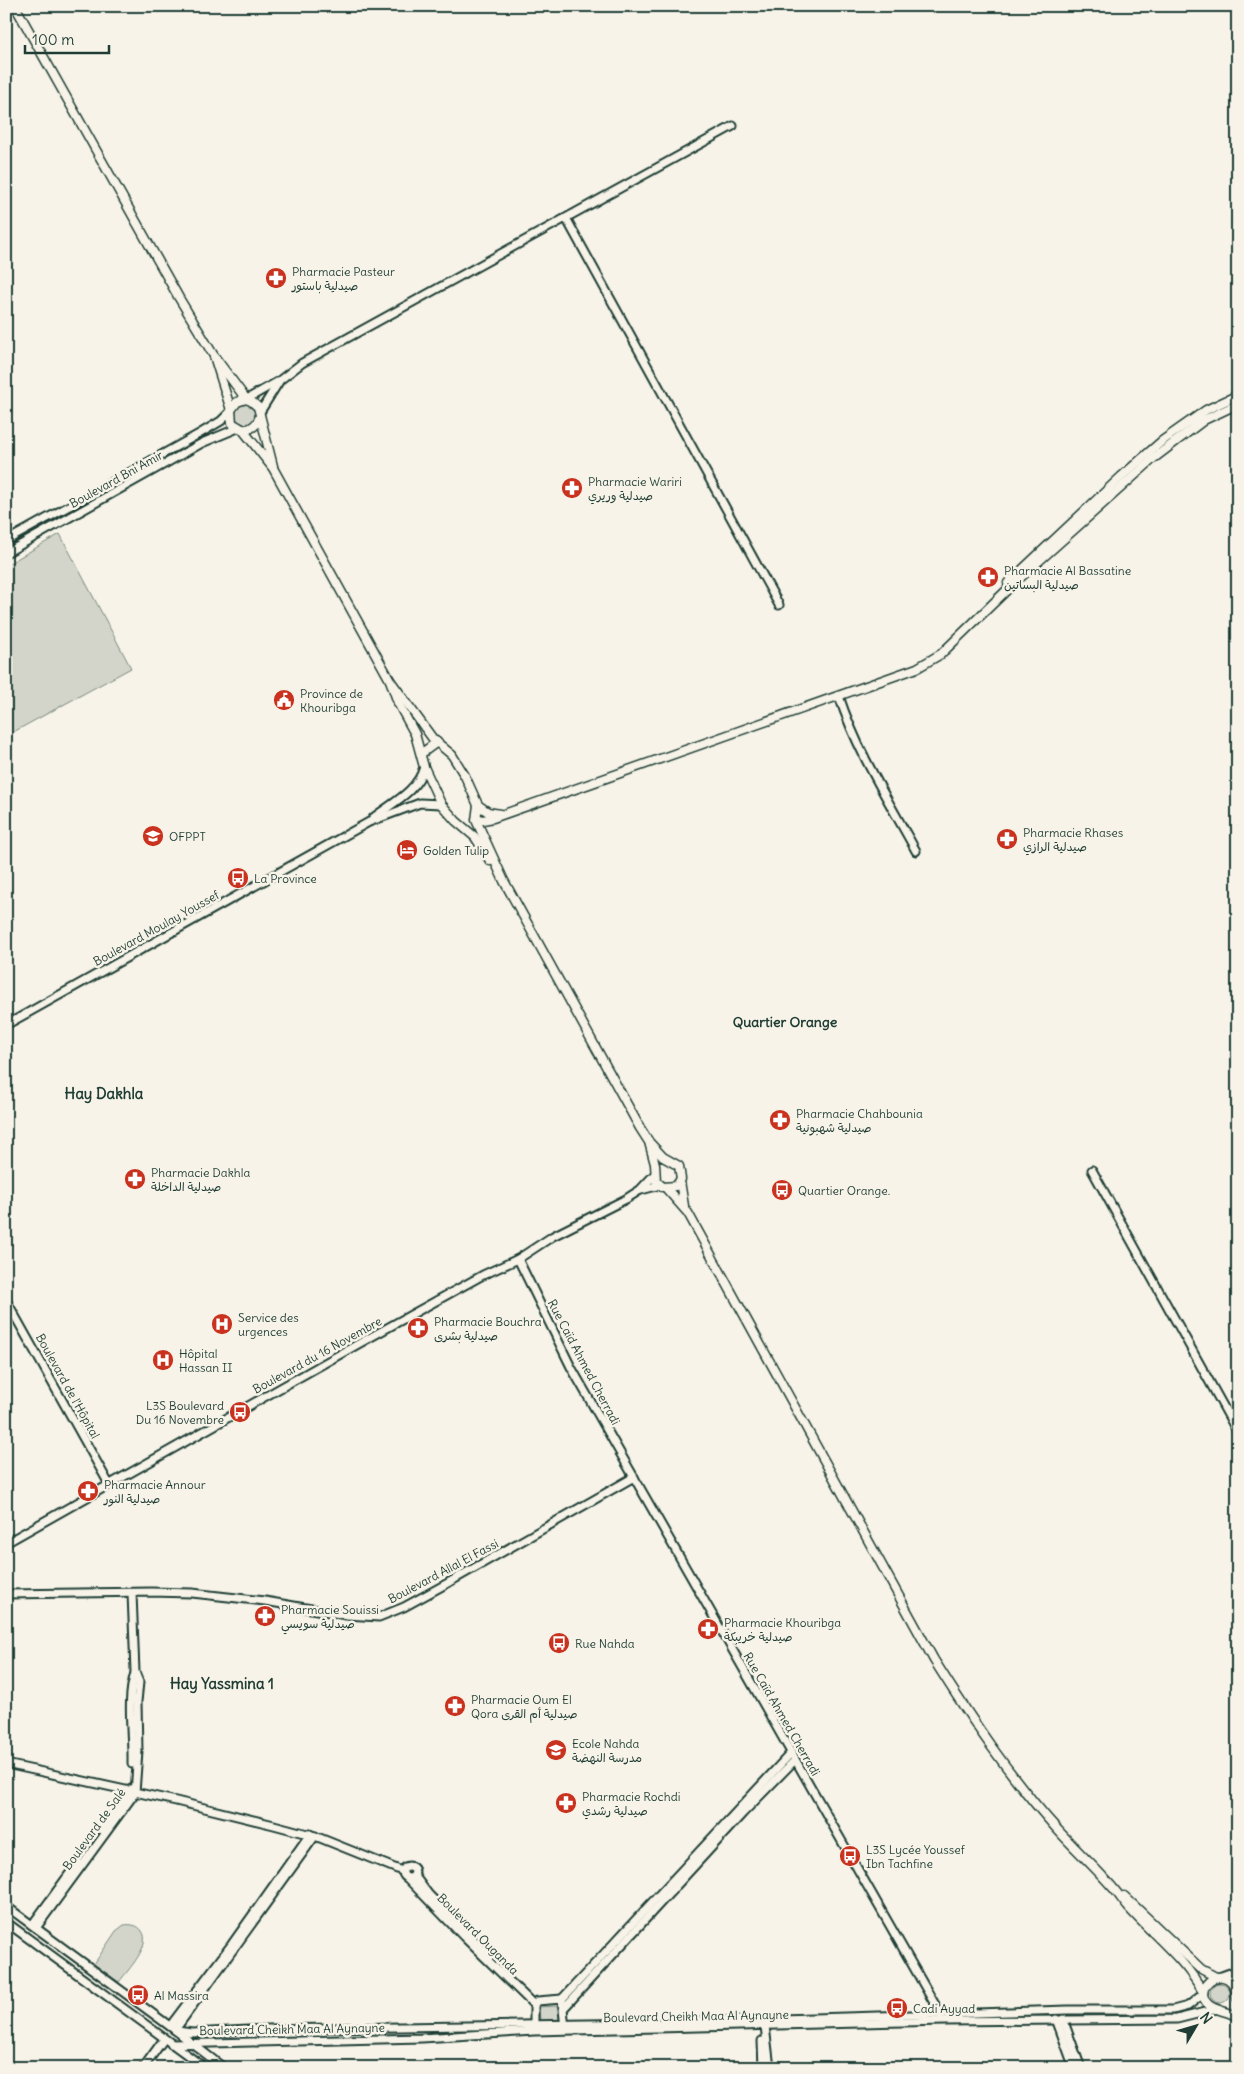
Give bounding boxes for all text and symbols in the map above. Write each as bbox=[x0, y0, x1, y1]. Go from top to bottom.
scale bar bbox=[25, 22, 109, 54]
text: 100 m bbox=[32, 30, 74, 49]
place label: Pharmacie Pasteur صيدلية باستور bbox=[291, 264, 395, 294]
pharmacy icon: Pharmacie Pasteur صيدلية باستور bbox=[264, 266, 288, 290]
street label: Boulevard Bni Amir bbox=[67, 447, 165, 511]
place label: Pharmacie Wariri صيدلية وريري bbox=[588, 474, 682, 505]
pharmacy icon: Pharmacie Wariri صيدلية وريري bbox=[560, 476, 584, 500]
place label: Pharmacie Al Bassatine صيدلية البساتين bbox=[1004, 563, 1131, 593]
pharmacy icon: Pharmacie Al Bassatine صيدلية البساتين bbox=[976, 565, 1000, 589]
place label: Province de Khouribga bbox=[300, 686, 363, 715]
public building icon: Province de Khouribga bbox=[272, 688, 296, 712]
school or university icon: OFPPT bbox=[141, 824, 165, 848]
place label: Pharmacie Rhases صيدلية الرازي bbox=[1023, 825, 1123, 856]
pharmacy icon: Pharmacie Rhases صيدلية الرازي bbox=[995, 827, 1019, 851]
place label: OFPPT bbox=[169, 829, 206, 844]
hotel icon: Golden Tulip bbox=[395, 838, 419, 862]
place label: Golden Tulip bbox=[423, 843, 489, 858]
bus stop icon: La Province bbox=[226, 866, 250, 890]
place label: La Province bbox=[254, 871, 317, 886]
street label: Boulevard Moulay Youssef bbox=[90, 887, 222, 969]
district label: Quartier Orange bbox=[733, 1013, 838, 1031]
district label: Hay Dakhla bbox=[65, 1084, 144, 1104]
place label: Pharmacie Chahbounia صيدلية شهبونية bbox=[796, 1106, 923, 1136]
pharmacy icon: Pharmacie Chahbounia صيدلية شهبونية bbox=[768, 1108, 792, 1132]
place label: Pharmacie Dakhla صيدلية الداخلة bbox=[151, 1165, 250, 1194]
pharmacy icon: Pharmacie Dakhla صيدلية الداخلة bbox=[123, 1167, 147, 1191]
bus stop icon: Quartier Orange. bbox=[770, 1178, 794, 1202]
place label: Quartier Orange. bbox=[798, 1183, 890, 1198]
street label: Rue Caïd Ahmed Cherradi bbox=[544, 1297, 624, 1427]
place label: Service des urgences bbox=[238, 1310, 299, 1339]
hospital icon: Service des urgences bbox=[210, 1312, 234, 1336]
street label: Boulevard du 16 Novembre bbox=[250, 1313, 384, 1397]
place label: Pharmacie Bouchra صيدلية بشرى bbox=[434, 1314, 542, 1344]
pharmacy icon: Pharmacie Bouchra صيدلية بشرى bbox=[406, 1316, 430, 1340]
street label: Boulevard de l'Hôpital bbox=[33, 1331, 103, 1441]
place label: Hôpital Hassan II bbox=[179, 1346, 233, 1375]
hospital icon: Hôpital Hassan II bbox=[151, 1348, 175, 1372]
place label: L3S Boulevard Du 16 Novembre bbox=[136, 1398, 224, 1427]
bus stop icon: L3S Boulevard Du 16 Novembre bbox=[228, 1400, 252, 1424]
place label: Pharmacie Annour صيدلية النور bbox=[103, 1477, 206, 1507]
pharmacy icon: Pharmacie Annour صيدلية النور bbox=[76, 1479, 100, 1503]
street label: Boulevard Allal El Fassi bbox=[385, 1536, 501, 1606]
place label: Pharmacie Souissi صيدلية سويسي bbox=[281, 1602, 379, 1635]
pharmacy icon: Pharmacie Souissi صيدلية سويسي bbox=[253, 1604, 277, 1628]
place label: Pharmacie Khouribga صيدلية خريبكة bbox=[724, 1615, 841, 1645]
pharmacy icon: Pharmacie Khouribga صيدلية خريبكة bbox=[696, 1617, 720, 1641]
bus stop icon: Rue Nahda bbox=[547, 1631, 571, 1655]
place label: Rue Nahda bbox=[575, 1636, 635, 1651]
street label: Rue Caïd Ahmed Cherradi bbox=[740, 1650, 824, 1778]
district label: Hay Yassmina 1 bbox=[170, 1674, 274, 1694]
place label: Pharmacie Oum El Qora صيدلية أم القرى bbox=[471, 1692, 577, 1723]
pharmacy icon: Pharmacie Oum El Qora صيدلية أم القرى bbox=[443, 1694, 467, 1718]
place label: Ecole Nahda مدرسة النهضة bbox=[572, 1736, 642, 1765]
school or university icon: Ecole Nahda مدرسة النهضة bbox=[544, 1738, 568, 1762]
street label: Boulevard de Salé bbox=[59, 1785, 129, 1873]
place label: Pharmacie Rochdi صيدلية رشدي bbox=[582, 1789, 680, 1820]
pharmacy icon: Pharmacie Rochdi صيدلية رشدي bbox=[554, 1791, 578, 1815]
place label: L3S Lycée Youssef Ibn Tachfine bbox=[866, 1842, 966, 1871]
bus stop icon: L3S Lycée Youssef Ibn Tachfine bbox=[838, 1844, 862, 1868]
street label: Boulevard Ouganda bbox=[434, 1890, 522, 1978]
bus stop icon: Al Massira bbox=[126, 1983, 150, 2007]
place label: Al Massira bbox=[154, 1988, 209, 2003]
bus stop icon: Cadi Ayyad bbox=[885, 1996, 909, 2020]
place label: Cadi Ayyad bbox=[913, 2001, 975, 2016]
north arrow bbox=[1172, 2002, 1222, 2052]
street label: Boulevard Cheikh Maa Al Aynayne bbox=[603, 2007, 789, 2025]
text: N bbox=[1196, 2009, 1216, 2027]
street label: Boulevard Cheikh Maa Al Aynayne bbox=[199, 2020, 385, 2038]

